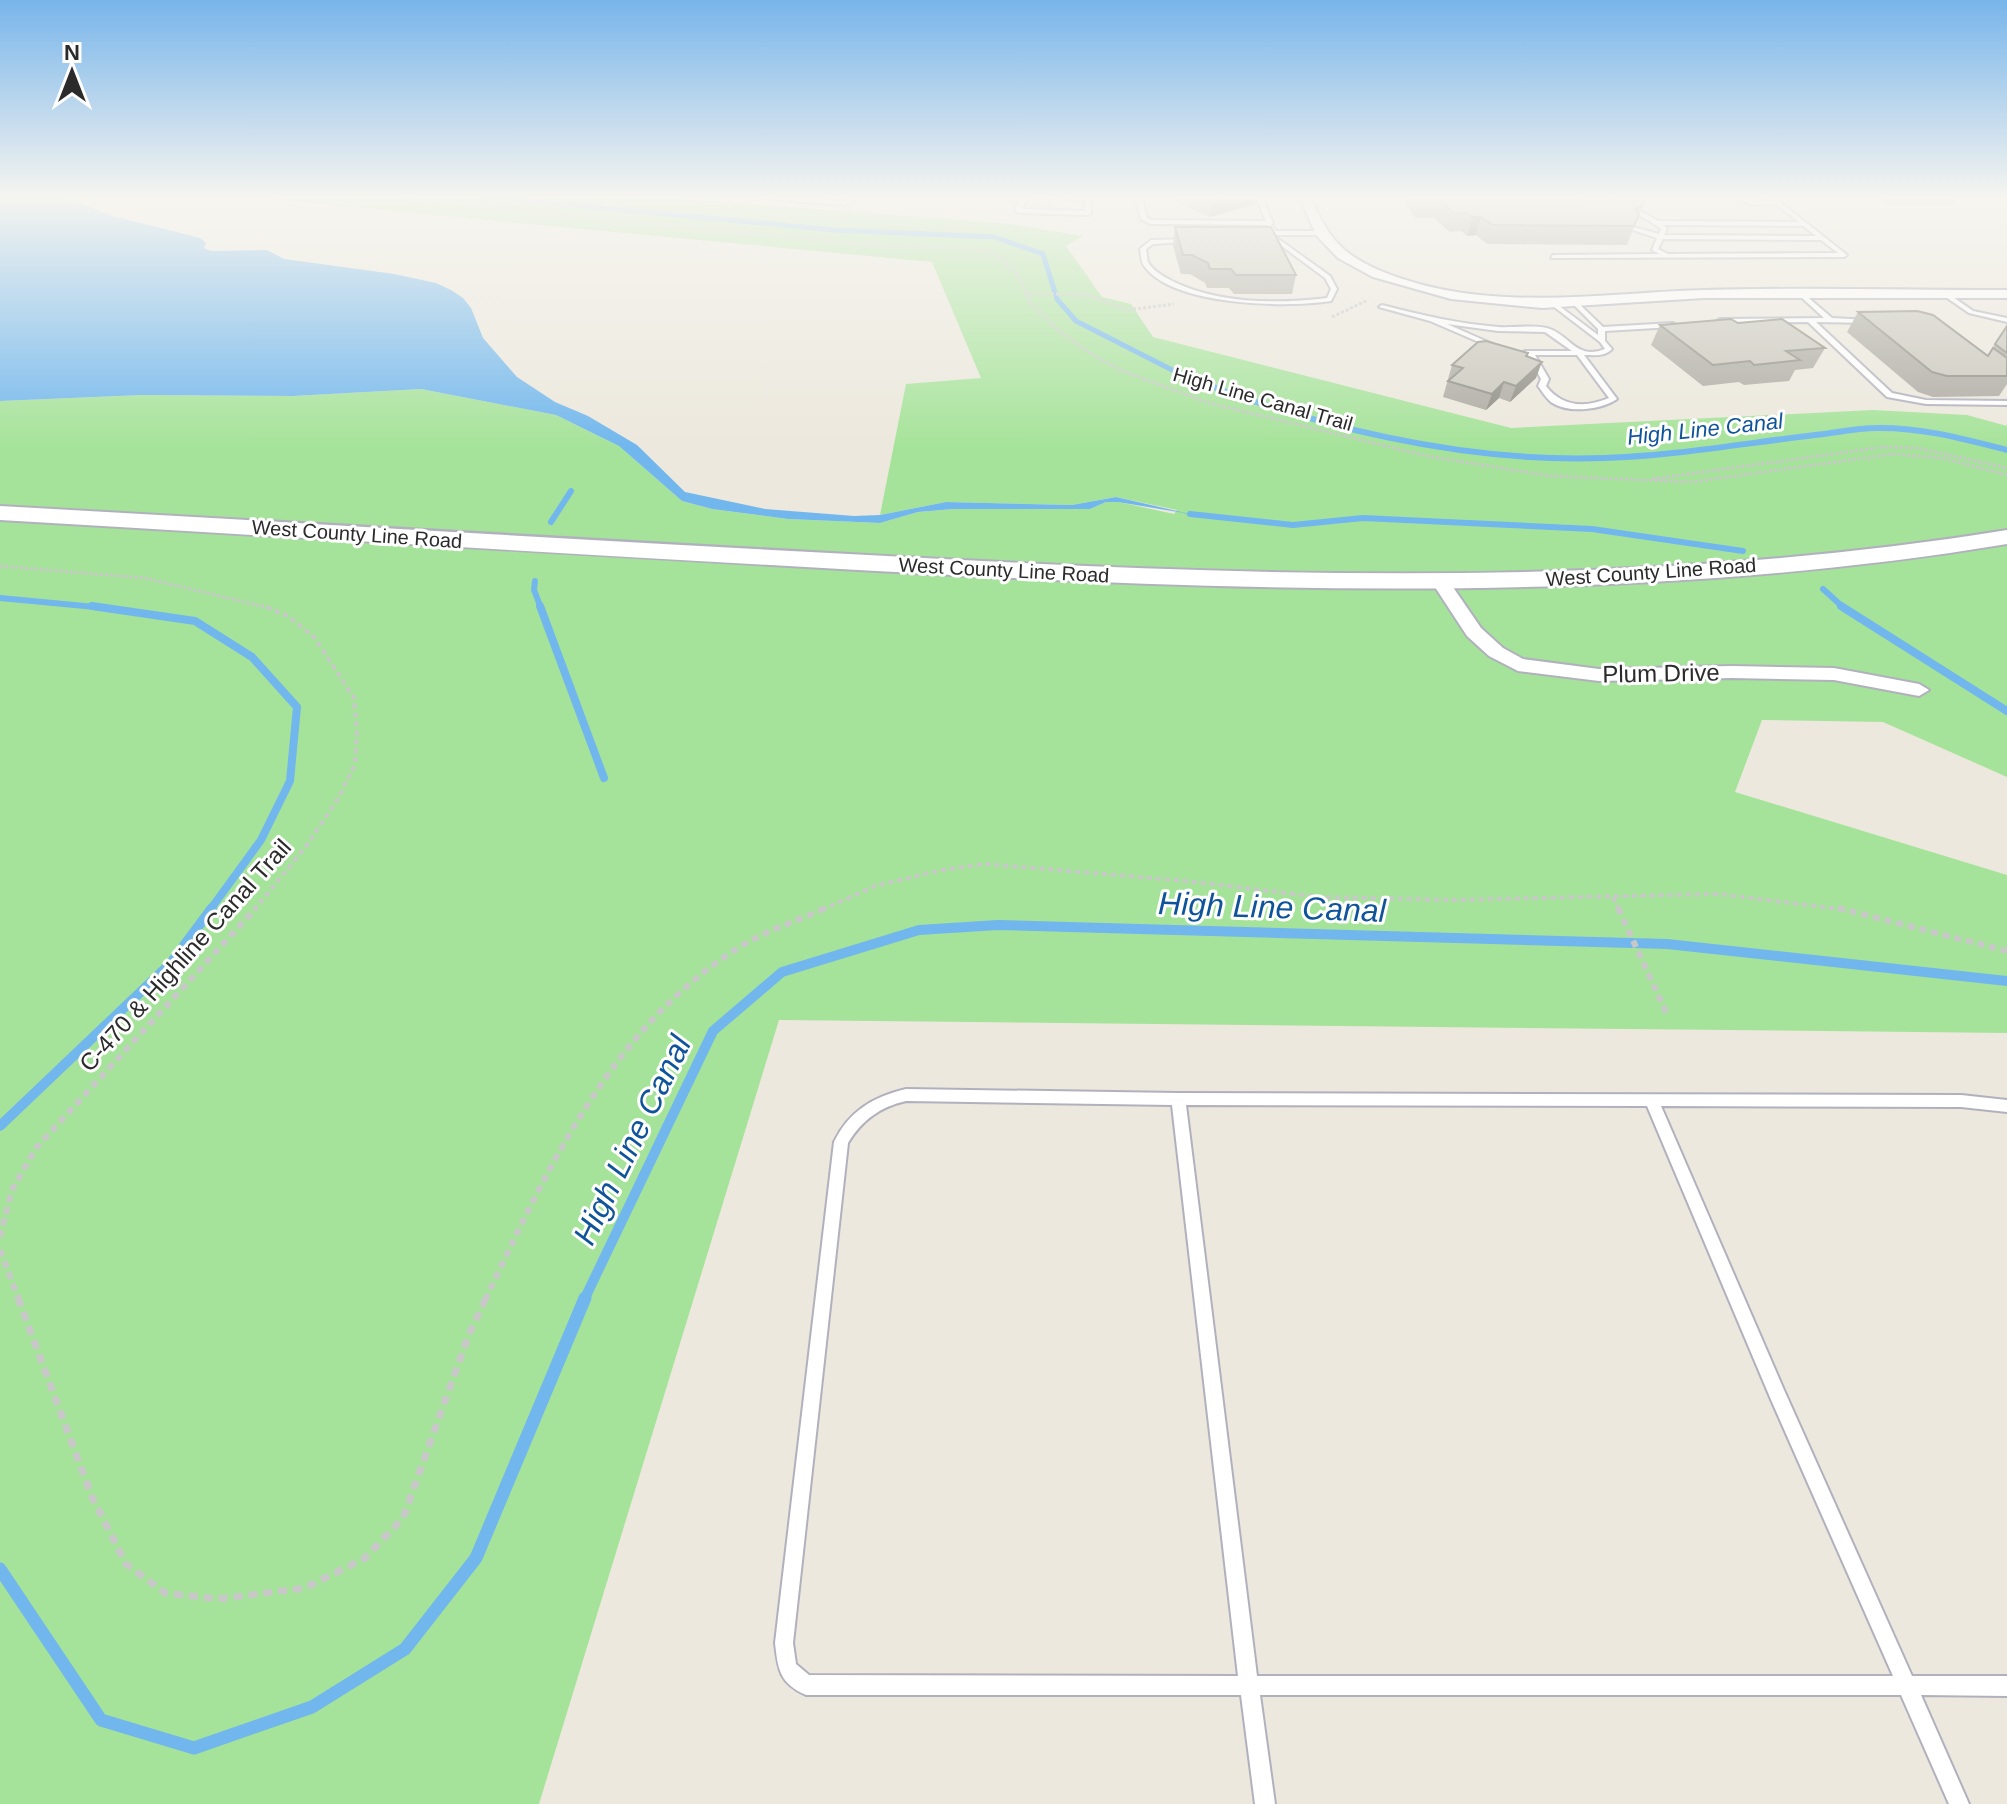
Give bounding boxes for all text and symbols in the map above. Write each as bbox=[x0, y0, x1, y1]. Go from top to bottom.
north arrow bbox=[32, 32, 112, 112]
text: N bbox=[64, 40, 80, 65]
street label: High Line Canal Trail bbox=[1171, 363, 1355, 435]
water label: High Line Canal bbox=[1626, 408, 1785, 450]
street label: West County Line Road bbox=[251, 516, 463, 552]
street label: West County Line Road bbox=[898, 553, 1110, 587]
street label: West County Line Road bbox=[1545, 554, 1757, 590]
street label: Plum Drive bbox=[1602, 658, 1720, 688]
street label: C-470 & Highline Canal Trail bbox=[74, 833, 296, 1077]
water label: High Line Canal bbox=[1158, 885, 1387, 929]
water label: High Line Canal bbox=[566, 1029, 698, 1250]

